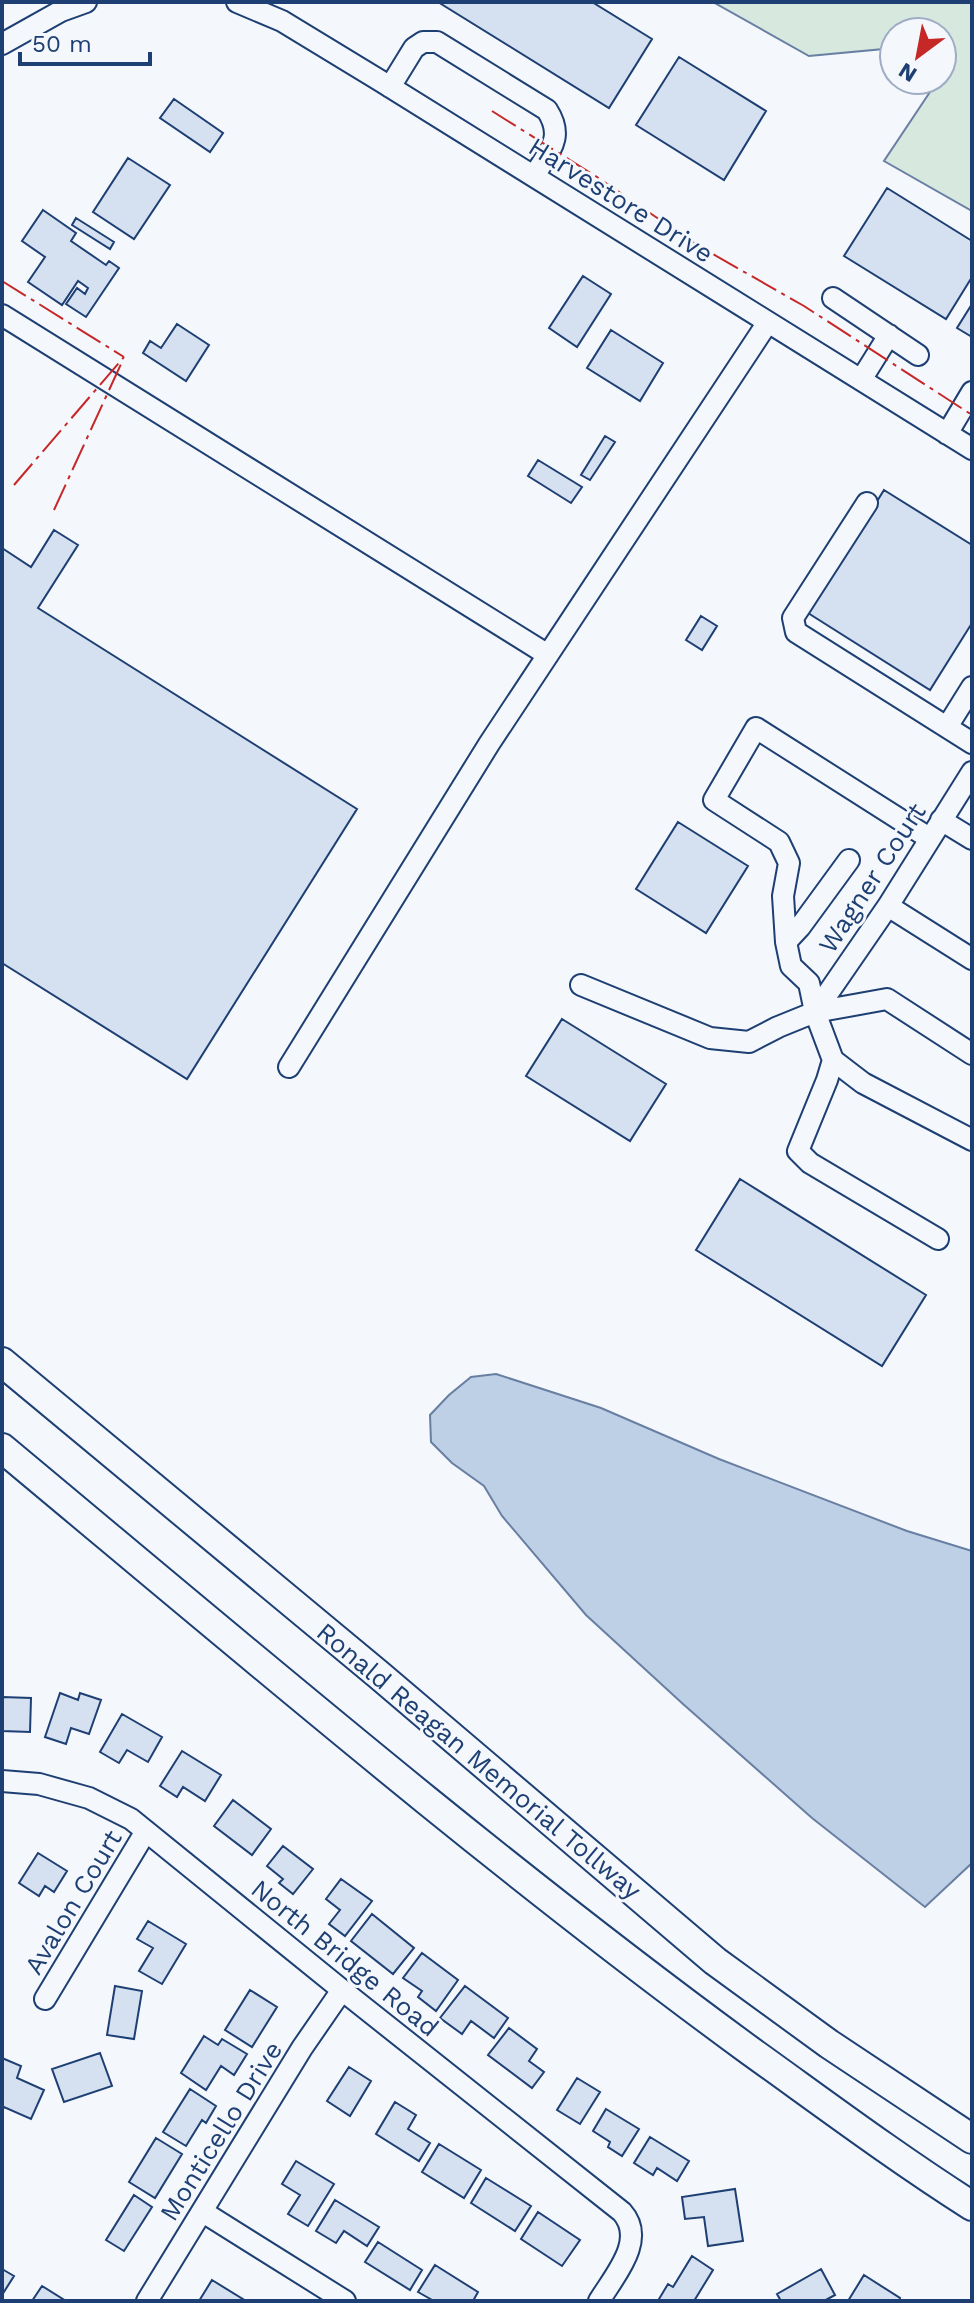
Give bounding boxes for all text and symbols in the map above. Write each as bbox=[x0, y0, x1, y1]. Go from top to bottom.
scale bar bbox=[20, 16, 150, 66]
north arrow bbox=[878, 16, 958, 96]
text: 50 m bbox=[32, 30, 92, 58]
text: N bbox=[894, 58, 921, 87]
street label: Harvestore Drive bbox=[523, 131, 719, 269]
street label: Wagner Court bbox=[812, 797, 932, 959]
street label: Ronald Reagan Memorial Tollway bbox=[311, 1616, 648, 1906]
street label: Avalon Court bbox=[18, 1824, 128, 1980]
street label: North Bridge Road bbox=[245, 1873, 445, 2043]
street label: Monticello Drive bbox=[154, 2036, 288, 2226]

